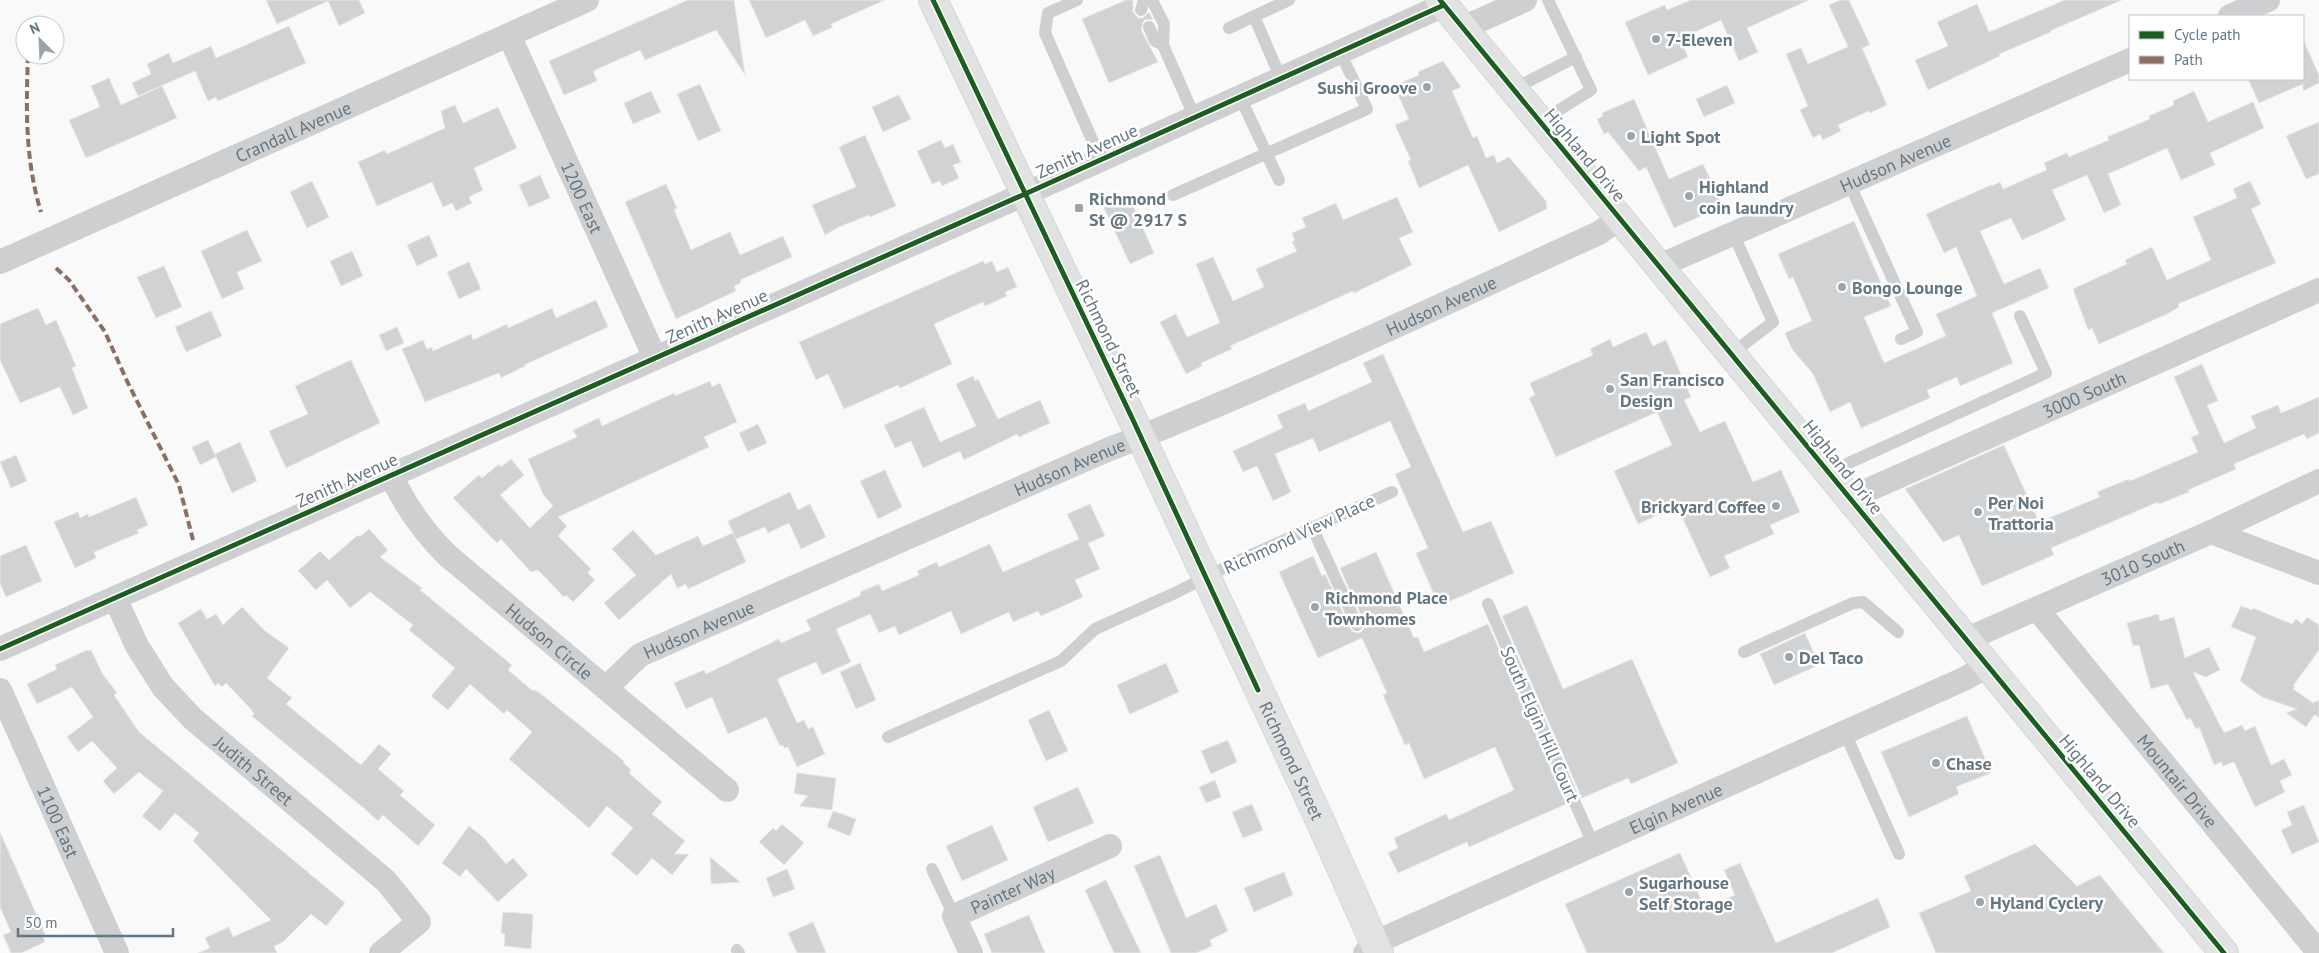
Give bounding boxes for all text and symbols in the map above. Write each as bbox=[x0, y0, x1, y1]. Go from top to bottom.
north arrow bbox=[15, 15, 65, 65]
legend bbox=[2129, 15, 2304, 80]
text: N bbox=[27, 18, 43, 38]
text: Cycle path bbox=[2174, 25, 2240, 44]
place label: 7-Eleven bbox=[1666, 28, 1733, 51]
marker: 7-Eleven bbox=[1650, 33, 1662, 45]
text: Path bbox=[2174, 50, 2203, 69]
place label: Sushi Groove bbox=[1317, 76, 1417, 99]
marker: Sushi Groove bbox=[1421, 81, 1433, 93]
street label: Crandall Avenue bbox=[232, 95, 355, 167]
street label: Highland Drive bbox=[1539, 103, 1631, 207]
street label: Zenith Avenue bbox=[1032, 118, 1142, 184]
place label: Light Spot bbox=[1641, 125, 1721, 148]
street label: Hudson Avenue bbox=[1836, 128, 1955, 197]
marker: Light Spot bbox=[1625, 130, 1637, 142]
street label: 1200 East bbox=[556, 158, 609, 237]
place label: Highland coin laundry bbox=[1699, 175, 1794, 219]
place label: Richmond St @ 2917 S bbox=[1089, 187, 1187, 231]
marker: Highland coin laundry bbox=[1683, 190, 1695, 202]
marker: Richmond St @ 2917 S bbox=[1073, 202, 1085, 214]
street label: Hudson Avenue bbox=[1382, 270, 1500, 341]
street label: Richmond Street bbox=[1071, 275, 1147, 401]
place label: Bongo Lounge bbox=[1852, 276, 1963, 299]
marker: Bongo Lounge bbox=[1836, 281, 1848, 293]
street label: Zenith Avenue bbox=[662, 283, 772, 349]
street label: 3000 South bbox=[2039, 366, 2129, 423]
place label: San Francisco Design bbox=[1620, 368, 1725, 412]
marker: San Francisco Design bbox=[1604, 383, 1616, 395]
street label: Highland Drive bbox=[1798, 415, 1888, 519]
street label: Hudson Avenue bbox=[1010, 433, 1128, 501]
street label: Zenith Avenue bbox=[292, 447, 402, 513]
street label: Richmond View Place bbox=[1220, 489, 1378, 579]
place label: Per Noi Trattoria bbox=[1988, 491, 2054, 535]
place label: Brickyard Coffee bbox=[1641, 495, 1766, 518]
marker: Brickyard Coffee bbox=[1770, 500, 1782, 512]
marker: Per Noi Trattoria bbox=[1972, 506, 1984, 518]
street label: 3010 South bbox=[2097, 534, 2188, 590]
place label: Richmond Place Townhomes bbox=[1325, 586, 1448, 630]
street label: Hudson Avenue bbox=[639, 595, 758, 664]
street label: Hudson Circle bbox=[501, 598, 598, 684]
marker: Richmond Place Townhomes bbox=[1309, 601, 1321, 613]
street label: South Elgin Hill Court bbox=[1495, 643, 1585, 805]
place label: Del Taco bbox=[1799, 646, 1864, 669]
marker: Del Taco bbox=[1783, 651, 1795, 663]
street label: Richmond Street bbox=[1254, 698, 1330, 823]
street label: Highland Drive bbox=[2054, 729, 2146, 833]
street label: Mountair Drive bbox=[2133, 729, 2223, 832]
street label: Judith Street bbox=[209, 730, 298, 810]
place label: Chase bbox=[1946, 752, 1992, 775]
marker: Chase bbox=[1930, 757, 1942, 769]
street label: Elgin Avenue bbox=[1625, 777, 1726, 839]
street label: 1100 East bbox=[33, 782, 85, 861]
street label: Painter Way bbox=[967, 860, 1059, 919]
place label: Sugarhouse Self Storage bbox=[1639, 871, 1733, 915]
marker: Sugarhouse Self Storage bbox=[1623, 886, 1635, 898]
place label: Hyland Cyclery bbox=[1990, 891, 2104, 914]
marker: Hyland Cyclery bbox=[1974, 896, 1986, 908]
scale bar bbox=[18, 906, 172, 938]
text: 50 m bbox=[25, 913, 58, 932]

